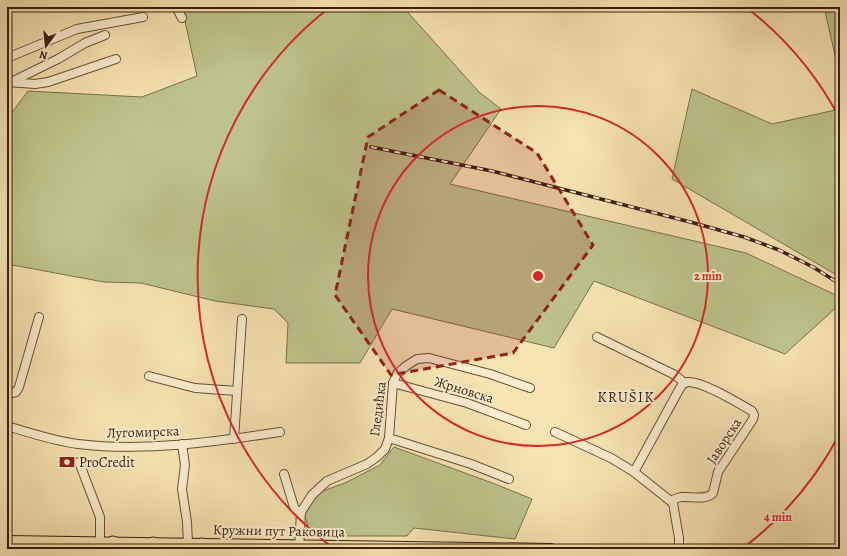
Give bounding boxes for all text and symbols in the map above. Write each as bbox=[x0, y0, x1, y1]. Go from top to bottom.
north arrow bbox=[26, 26, 66, 66]
text: N bbox=[38, 47, 49, 63]
text: 2 min bbox=[694, 268, 722, 284]
centre of rings bbox=[531, 269, 545, 283]
street label: Жрновска bbox=[432, 372, 497, 408]
street label: Гледићка bbox=[365, 380, 391, 438]
district label: KRUŠIK bbox=[597, 387, 655, 407]
street label: Јаворска bbox=[702, 414, 746, 468]
street label: Лугомирска bbox=[106, 421, 180, 443]
bank icon: ProCredit bbox=[58, 453, 76, 471]
place label: ProCredit bbox=[79, 453, 135, 472]
text: 4 min bbox=[764, 509, 792, 525]
street label: Кружни пут Раковица bbox=[213, 520, 346, 542]

